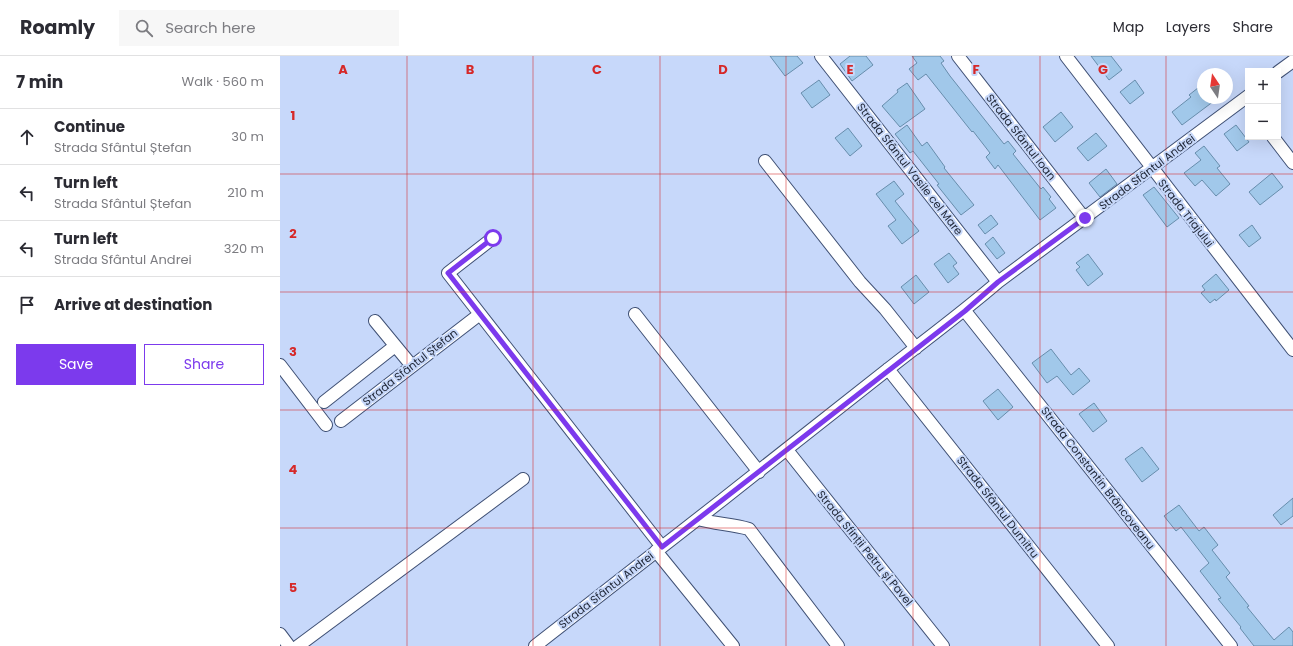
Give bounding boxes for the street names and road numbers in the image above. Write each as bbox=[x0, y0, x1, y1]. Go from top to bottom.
street label: Strada Sfântul Ioan bbox=[982, 91, 1060, 183]
street label: Strada Sfântul Vasile cel Mare bbox=[853, 100, 967, 239]
street label: Strada Sfântul Andrei bbox=[1096, 130, 1199, 213]
street label: Strada Triajului bbox=[1154, 176, 1218, 251]
street label: Strada Sfântul Ștefan bbox=[359, 325, 461, 409]
street label: Strada Constantin Brâncoveanu bbox=[1037, 403, 1159, 553]
street label: Strada Sfântul Dumitru bbox=[953, 453, 1043, 561]
street label: Strada Sfinții Petru și Pavel bbox=[813, 487, 917, 609]
street label: Strada Sfântul Andrei bbox=[555, 548, 657, 632]

